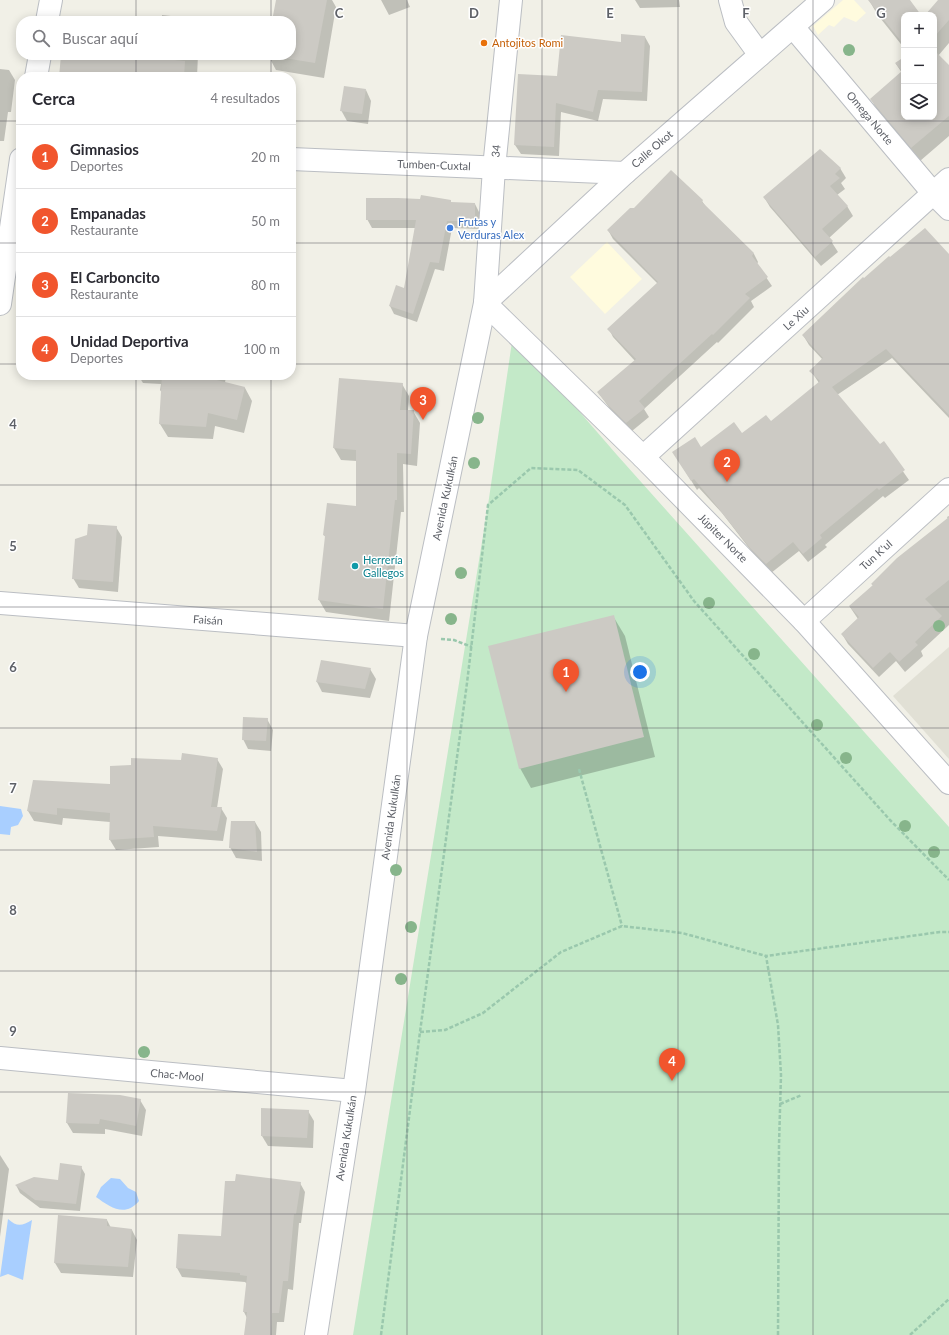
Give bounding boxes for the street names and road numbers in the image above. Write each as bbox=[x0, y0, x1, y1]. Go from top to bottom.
street label: Omega Norte bbox=[844, 88, 897, 147]
street label: Calle Okot bbox=[628, 127, 675, 170]
street label: 34 bbox=[488, 143, 503, 158]
street label: Tumben-Cuxtal bbox=[397, 157, 471, 172]
street label: Le Xiu bbox=[780, 303, 811, 332]
street label: Avenida Kukulkán bbox=[429, 454, 460, 541]
street label: Júpiter Norte bbox=[696, 510, 751, 565]
street label: Tun K'ul bbox=[857, 537, 894, 572]
street label: Faisán bbox=[193, 612, 223, 627]
street label: Avenida Kukulkán bbox=[378, 773, 403, 861]
street label: Chac-Mool bbox=[150, 1066, 204, 1083]
street label: Avenida Kukulkán bbox=[332, 1094, 359, 1182]

